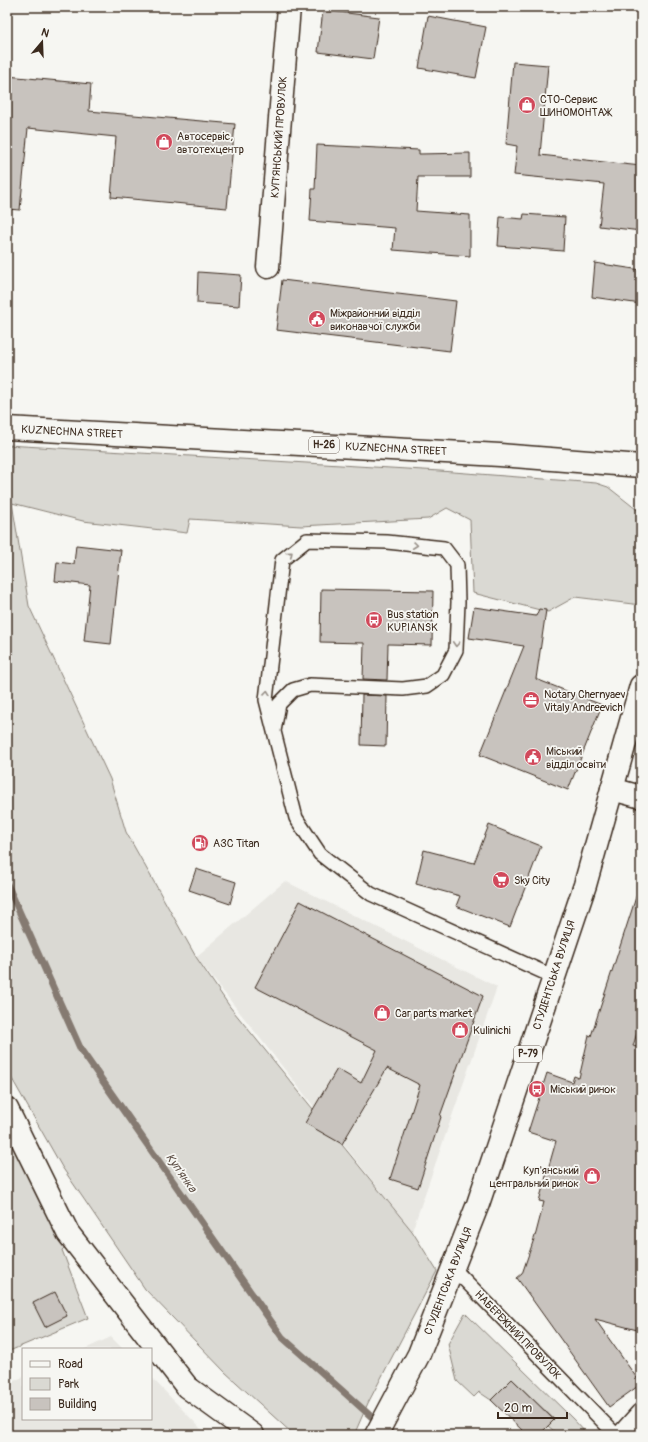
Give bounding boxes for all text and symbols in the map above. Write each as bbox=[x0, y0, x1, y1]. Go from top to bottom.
north arrow bbox=[22, 22, 62, 62]
text: N bbox=[39, 26, 51, 41]
street label: КУП'ЯНСЬКИЙ ПРОВУЛОК bbox=[268, 76, 290, 198]
place label: СТО-Сервис ШИНОМОНТАЖ bbox=[540, 93, 613, 119]
shop icon: СТО-Сервис ШИНОМОНТАЖ bbox=[517, 95, 537, 115]
place label: Автосервіс, автотехцентр bbox=[177, 130, 244, 156]
shop icon: Автосервіс, автотехцентр bbox=[154, 132, 174, 152]
place label: Міжрайонний відділ виконавчої служби bbox=[330, 307, 420, 333]
public building icon: Міжрайонний відділ виконавчої служби bbox=[307, 309, 327, 329]
street label: KUZNECHNA STREET bbox=[21, 423, 123, 441]
road number: Н-26 bbox=[309, 437, 339, 453]
street label: KUZNECHNA STREET bbox=[345, 440, 447, 458]
one-way arrow bbox=[412, 540, 418, 549]
one-way arrow bbox=[285, 551, 292, 558]
place label: Bus station KUPIANSK bbox=[387, 608, 439, 634]
bus stop icon: Bus station KUPIANSK bbox=[364, 610, 384, 630]
one-way arrow bbox=[452, 641, 461, 647]
place label: Notary Chernyaev Vitaly Andreevich bbox=[544, 688, 625, 714]
one-way arrow bbox=[262, 690, 271, 696]
office icon: Notary Chernyaev Vitaly Andreevich bbox=[521, 690, 541, 710]
place label: Міський відділ освіти bbox=[546, 745, 606, 771]
public building icon: Міський відділ освіти bbox=[523, 747, 543, 767]
fuel station icon: АЗС Titan bbox=[190, 833, 210, 853]
place label: АЗС Titan bbox=[213, 837, 259, 850]
supermarket icon: Sky City bbox=[491, 870, 511, 890]
place label: Sky City bbox=[514, 874, 550, 887]
street label: СТУДЕНТСЬКА ВУЛИЦЯ bbox=[530, 919, 578, 1031]
shop icon: Car parts market bbox=[372, 1003, 392, 1023]
place label: Car parts market bbox=[395, 1007, 473, 1020]
shop icon: Kulinichi bbox=[450, 1020, 470, 1040]
place label: Kulinichi bbox=[473, 1024, 511, 1037]
road number: Р-79 bbox=[514, 1046, 542, 1062]
bus stop icon: Міський ринок bbox=[527, 1079, 547, 1099]
place label: Міський ринок bbox=[550, 1083, 616, 1096]
water label: Куп'янка bbox=[162, 1151, 201, 1196]
place label: Куп'янський центральний ринок bbox=[489, 1164, 579, 1190]
shop icon: Куп'янський центральний ринок bbox=[582, 1166, 602, 1186]
street label: СТУДЕНТСЬКА ВУЛИЦЯ bbox=[421, 1225, 475, 1337]
street label: НАБЕРЕЖНИЙ ПРОВУЛОК bbox=[472, 1288, 564, 1382]
legend bbox=[22, 1348, 152, 1420]
text: Road bbox=[58, 1357, 83, 1372]
text: Park bbox=[58, 1377, 79, 1392]
scale bar bbox=[498, 1394, 567, 1420]
text: Building bbox=[58, 1397, 97, 1412]
text: 20 m bbox=[504, 1401, 533, 1416]

